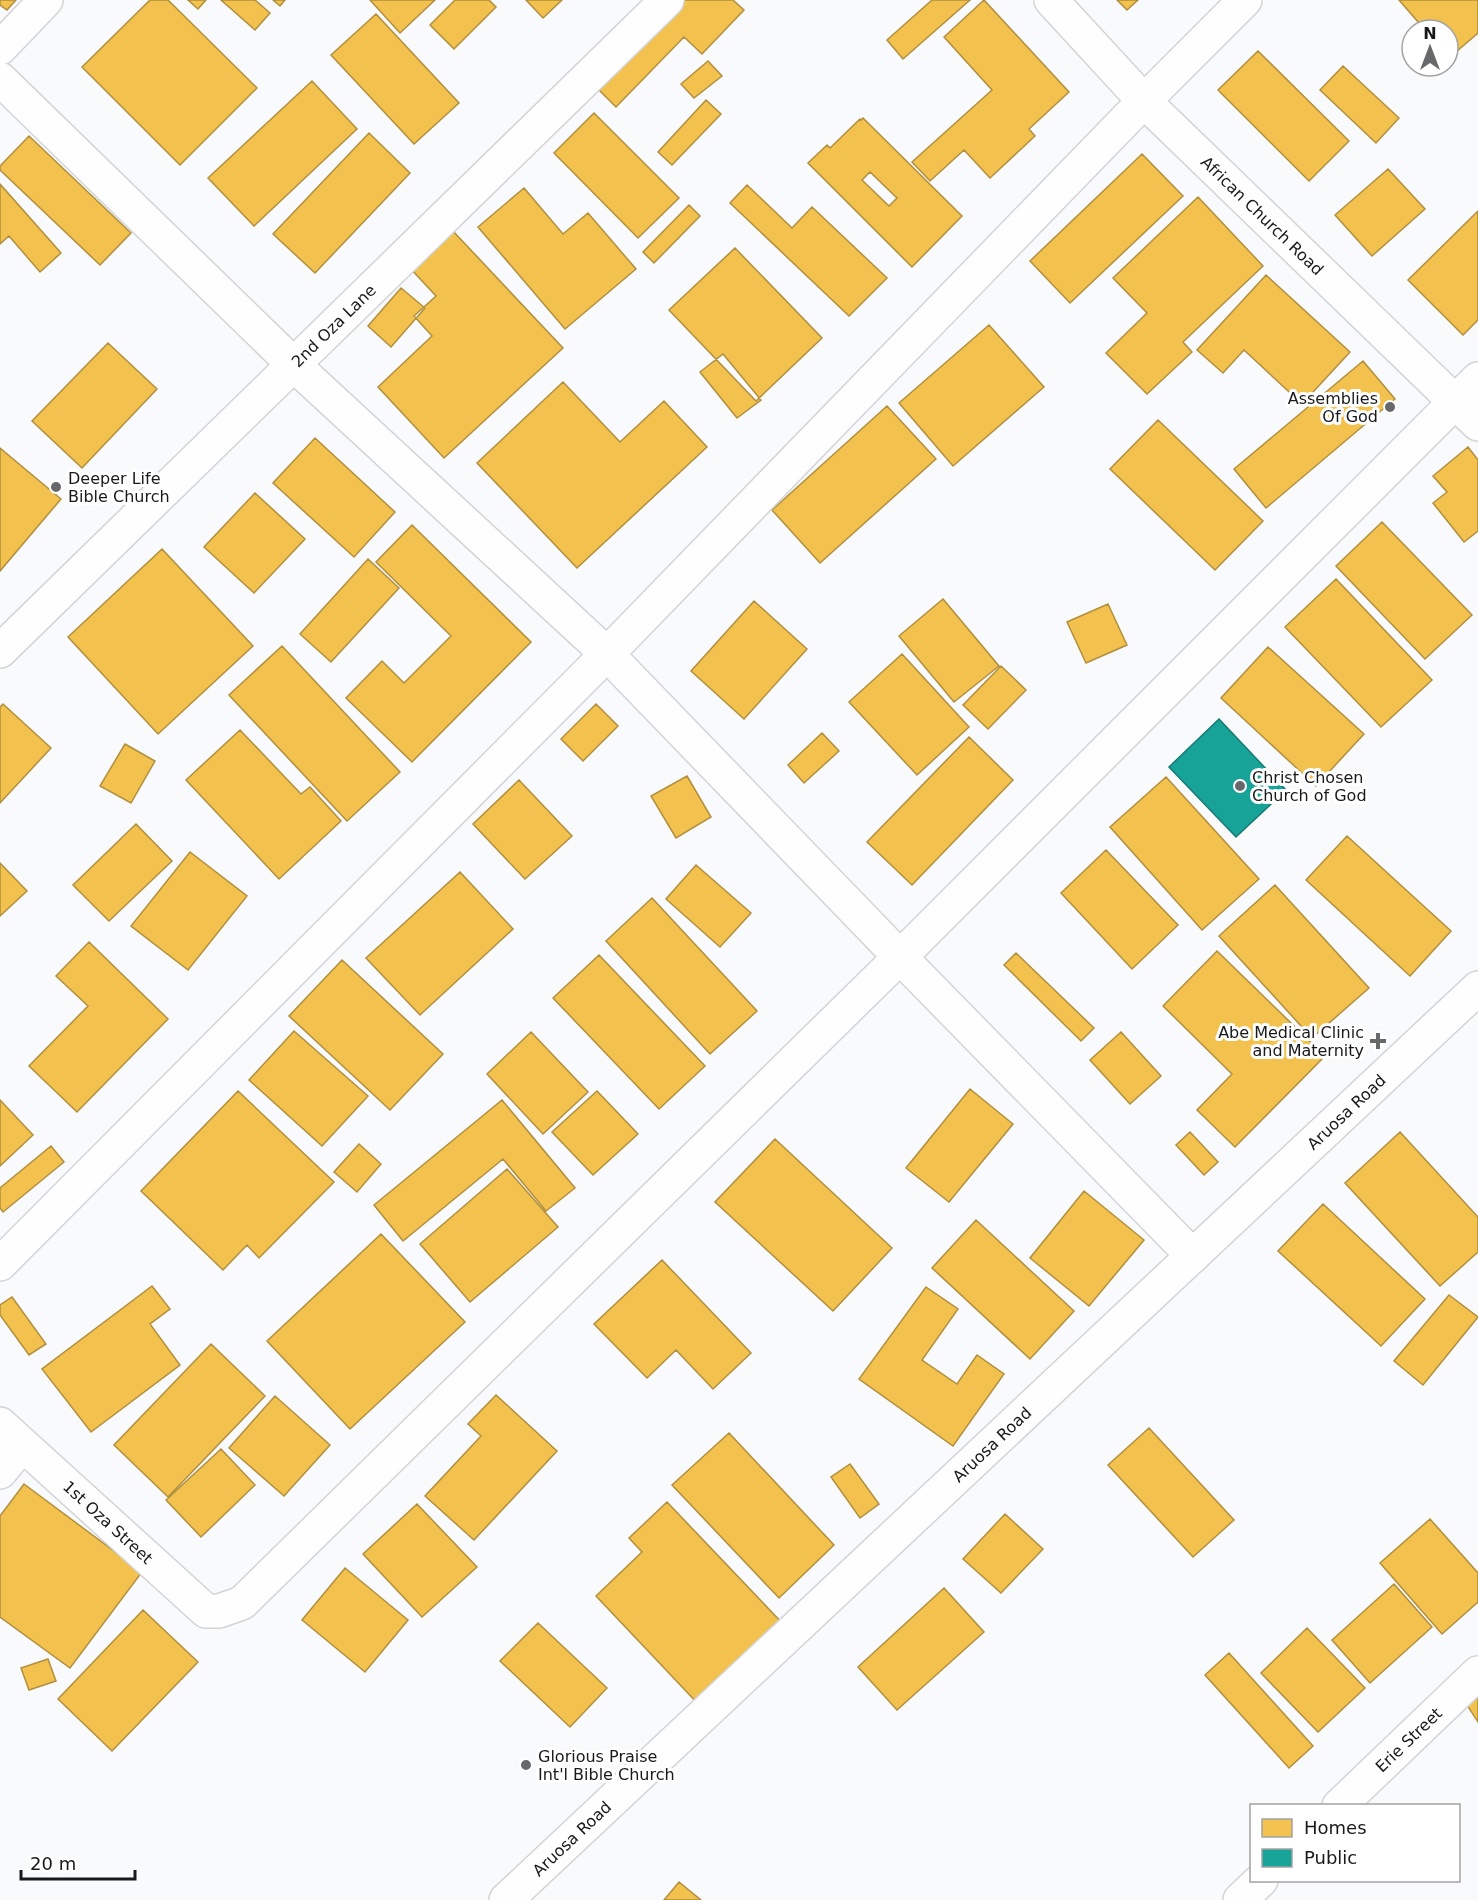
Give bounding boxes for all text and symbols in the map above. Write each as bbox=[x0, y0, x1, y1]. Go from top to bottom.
north arrow bbox=[1400, 18, 1460, 78]
text: N bbox=[1423, 24, 1437, 43]
street label: African Church Road bbox=[1197, 152, 1328, 279]
street label: 2nd Oza Lane bbox=[287, 280, 380, 371]
place label: Assemblies Of God bbox=[1288, 389, 1378, 426]
marker: Assemblies Of God bbox=[1383, 400, 1397, 414]
place label: Deeper Life Bible Church bbox=[68, 469, 170, 506]
marker: Deeper Life Bible Church bbox=[49, 480, 63, 494]
place label: Christ Chosen Church of God bbox=[1252, 768, 1367, 805]
marker: Christ Chosen Church of God bbox=[1233, 779, 1247, 793]
place label: Abe Medical Clinic and Maternity bbox=[1218, 1023, 1364, 1060]
marker: Abe Medical Clinic and Maternity bbox=[1369, 1032, 1387, 1050]
street label: Aruosa Road bbox=[1303, 1070, 1389, 1153]
street label: Aruosa Road bbox=[948, 1403, 1035, 1486]
street label: 1st Oza Street bbox=[59, 1477, 157, 1568]
street label: Erie Street bbox=[1371, 1703, 1446, 1776]
place label: Glorious Praise Int'l Bible Church bbox=[538, 1747, 675, 1784]
marker: Glorious Praise Int'l Bible Church bbox=[519, 1758, 533, 1772]
street label: Aruosa Road bbox=[528, 1797, 615, 1880]
legend bbox=[1250, 1804, 1460, 1882]
text: Homes bbox=[1304, 1817, 1367, 1838]
scale bar bbox=[21, 1843, 135, 1881]
text: Public bbox=[1304, 1847, 1357, 1868]
text: 20 m bbox=[30, 1853, 76, 1874]

